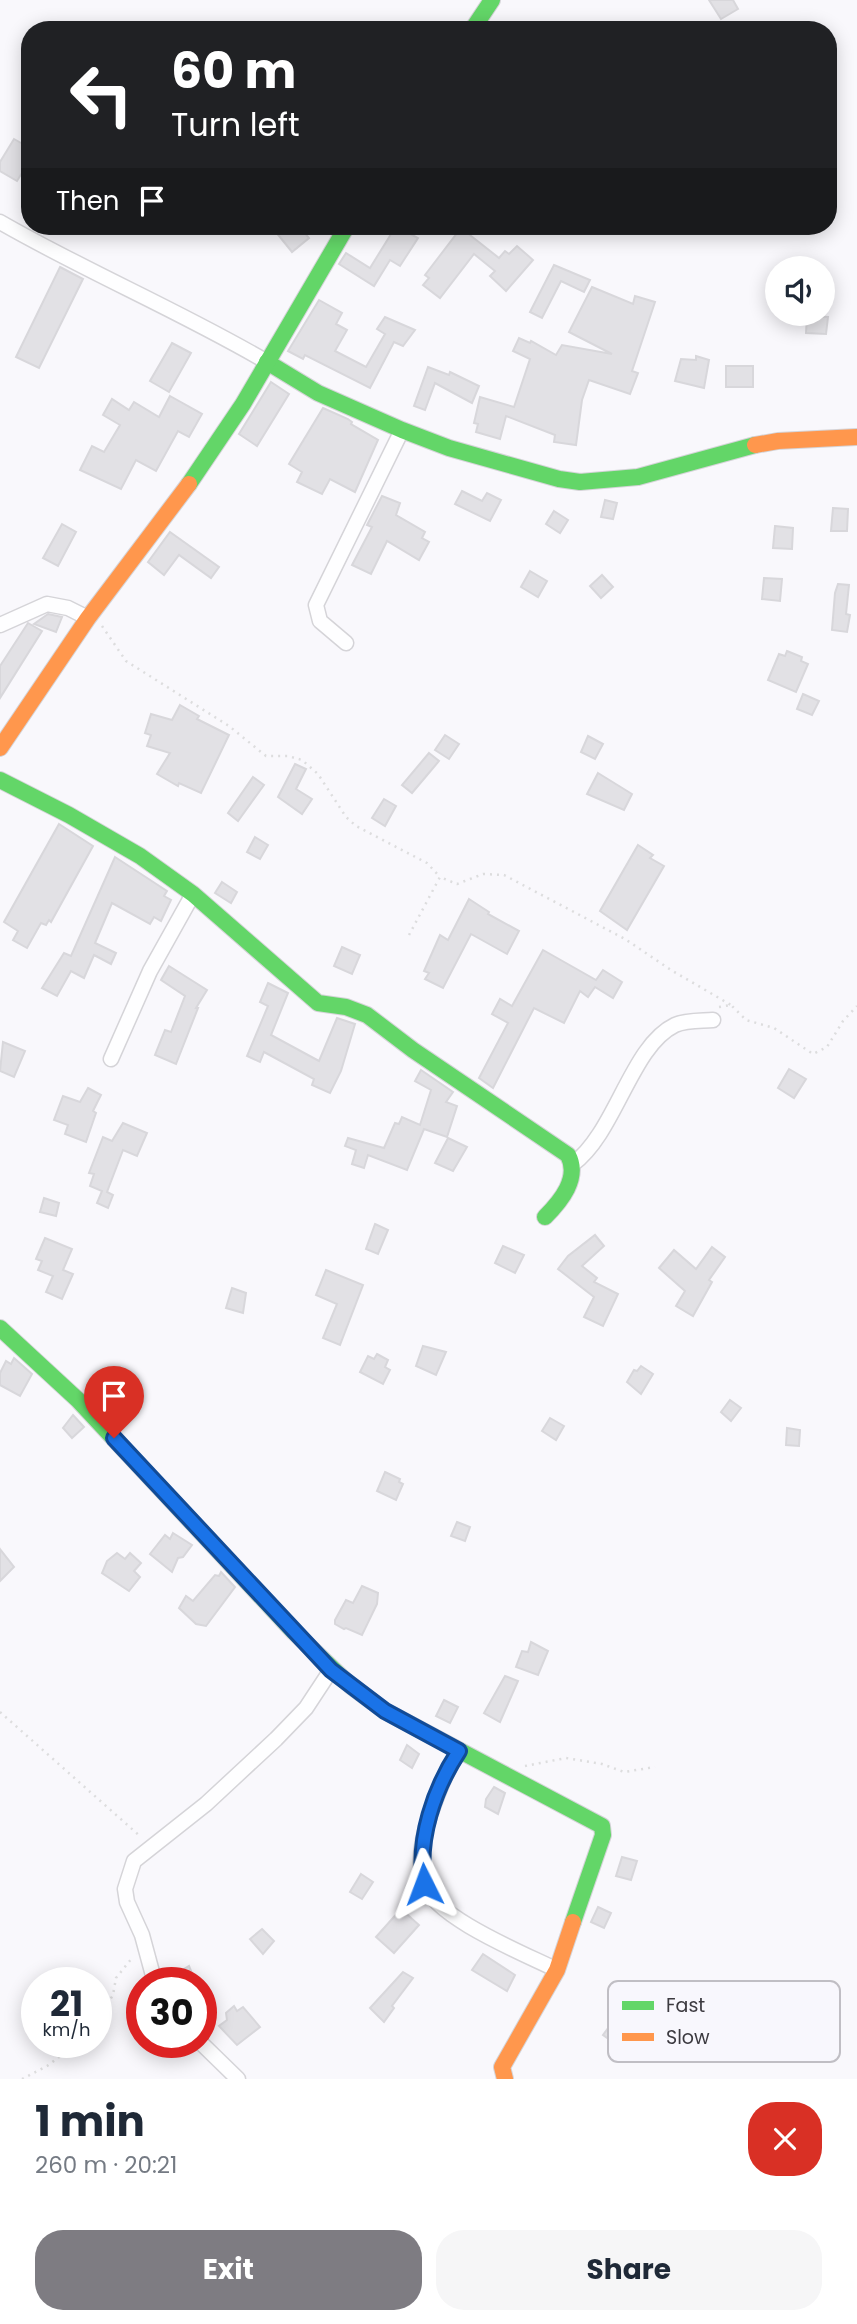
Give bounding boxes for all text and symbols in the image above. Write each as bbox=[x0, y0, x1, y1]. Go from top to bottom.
text: 60 m bbox=[171, 37, 296, 105]
icon: left bbox=[56, 49, 147, 140]
text: Turn left bbox=[171, 102, 300, 147]
icon: arrive bbox=[133, 182, 171, 220]
text: Then bbox=[56, 183, 119, 219]
map controls bbox=[765, 256, 835, 326]
button: sound bbox=[765, 256, 835, 326]
pin bbox=[84, 1366, 144, 1438]
icon: arrive bbox=[95, 1377, 133, 1415]
position arrow bbox=[387, 1847, 461, 1921]
speed limit sign: 30 bbox=[126, 1967, 217, 2058]
text: 21 bbox=[50, 1979, 83, 2028]
legend bbox=[608, 1981, 840, 2062]
text: Fast bbox=[666, 1992, 705, 2019]
text: km/h bbox=[43, 2017, 90, 2042]
text: Slow bbox=[666, 2024, 710, 2051]
text: 1 min bbox=[35, 2092, 145, 2151]
button: close bbox=[748, 2102, 822, 2176]
text: 260 m · 20:21 bbox=[35, 2149, 177, 2181]
button: Exit bbox=[35, 2230, 422, 2310]
button: Share bbox=[436, 2230, 822, 2310]

